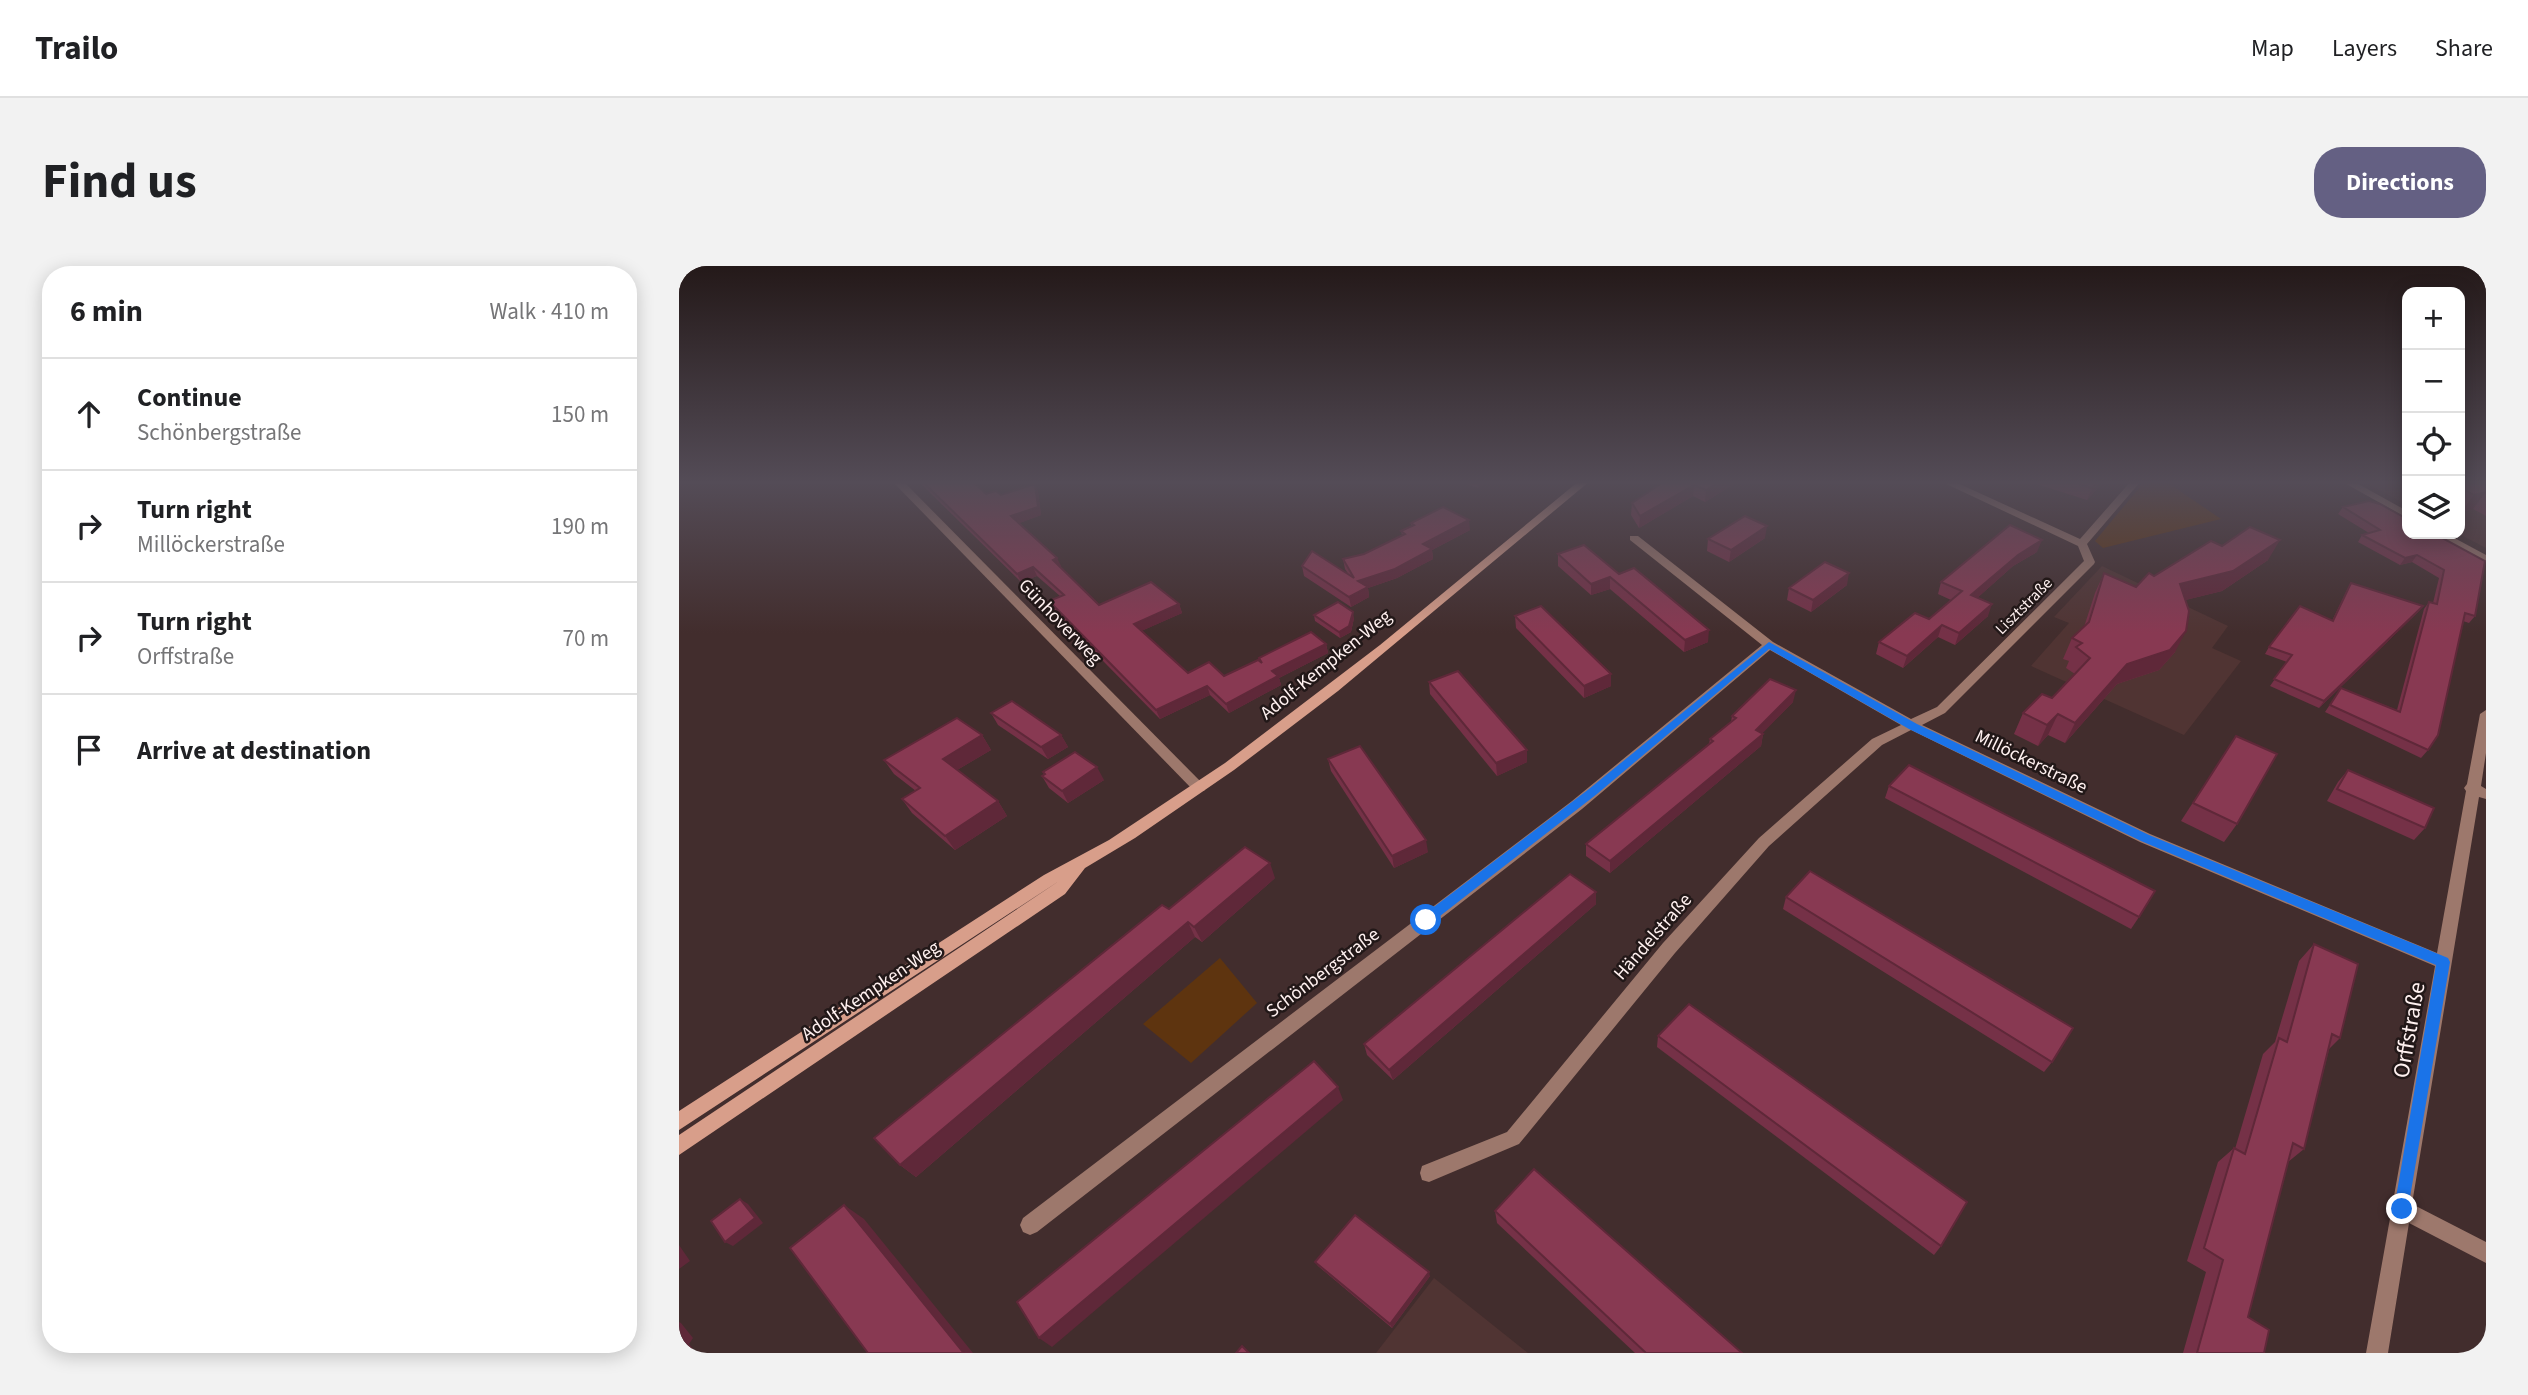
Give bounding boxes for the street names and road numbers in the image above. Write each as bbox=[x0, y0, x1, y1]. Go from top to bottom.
street label: Lisztstraße bbox=[1991, 572, 2058, 639]
street label: Günhoverweg bbox=[1012, 573, 1108, 671]
street label: Adolf-Kempken-Weg bbox=[1255, 603, 1398, 727]
street label: Millöckerstraße bbox=[1970, 723, 2092, 801]
street label: Händelstraße bbox=[1608, 888, 1698, 986]
street label: Schönbergstraße bbox=[1261, 921, 1385, 1025]
street label: Adolf-Kempken-Weg bbox=[796, 934, 946, 1048]
street label: Orffstraße bbox=[2384, 979, 2434, 1081]

